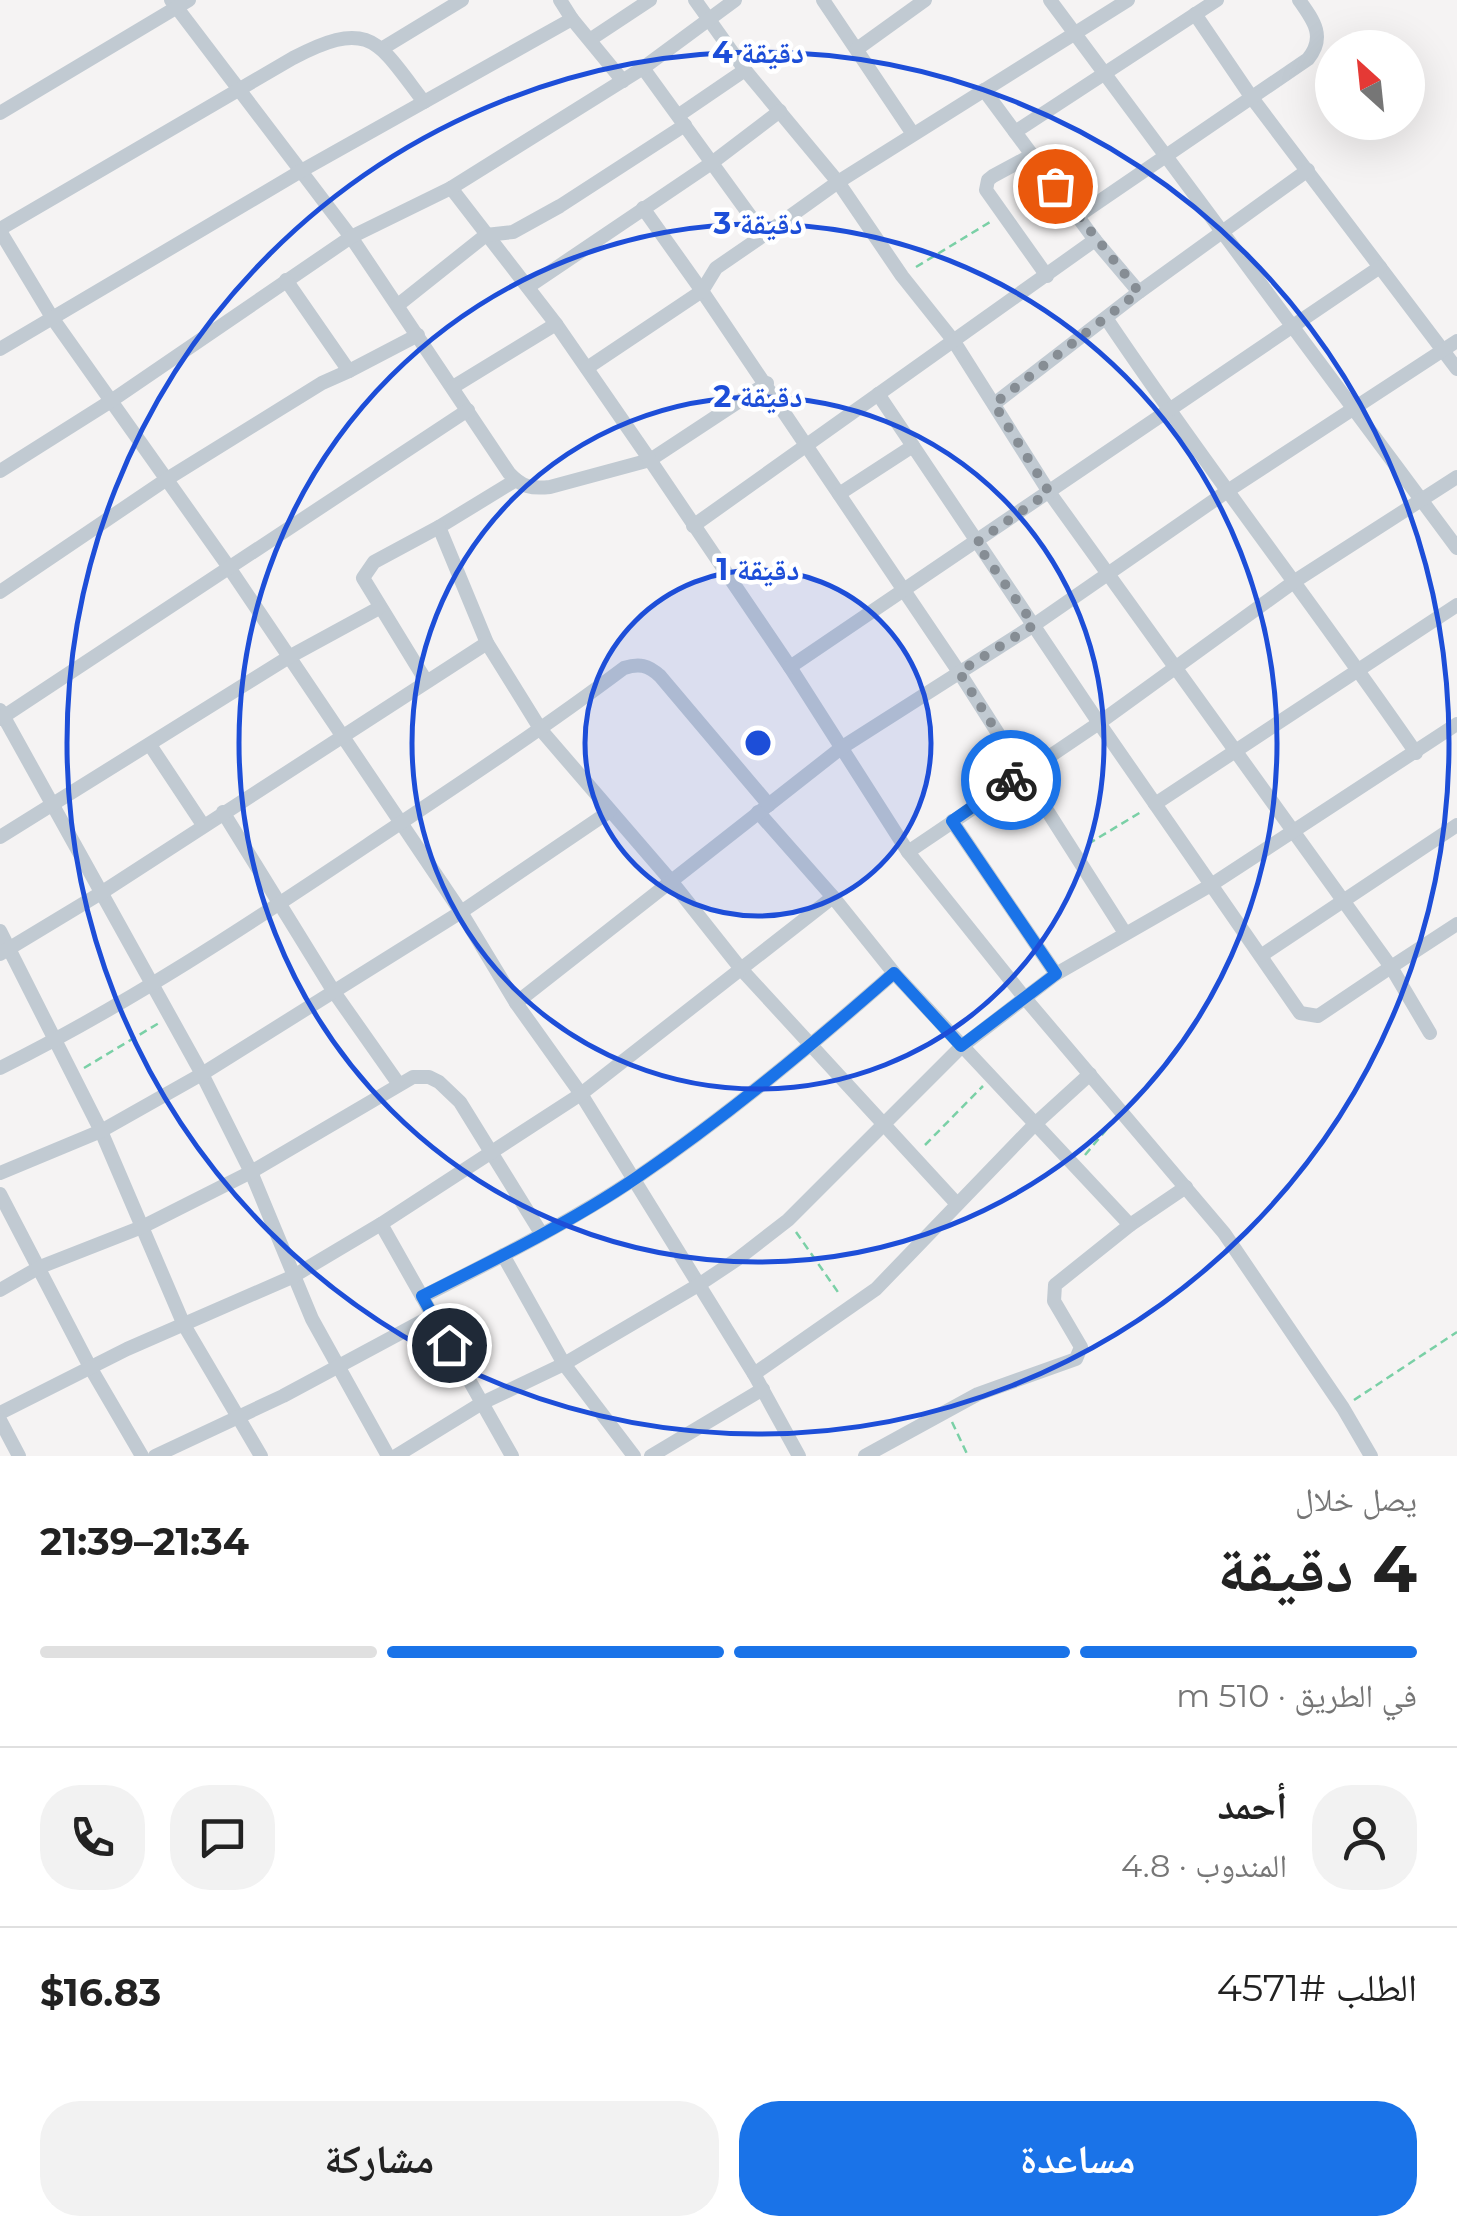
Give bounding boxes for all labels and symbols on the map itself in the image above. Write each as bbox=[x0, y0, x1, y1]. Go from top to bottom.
north arrow bbox=[1315, 30, 1425, 140]
text: 4 دقيقة bbox=[712, 34, 804, 71]
pin bbox=[1013, 144, 1098, 229]
text: 3 دقيقة bbox=[712, 205, 803, 242]
text: 2 دقيقة bbox=[713, 378, 803, 415]
text: 1 دقيقة bbox=[716, 551, 800, 588]
centre of rings bbox=[740, 725, 776, 761]
courier bbox=[961, 730, 1061, 830]
pin bbox=[407, 1303, 492, 1388]

